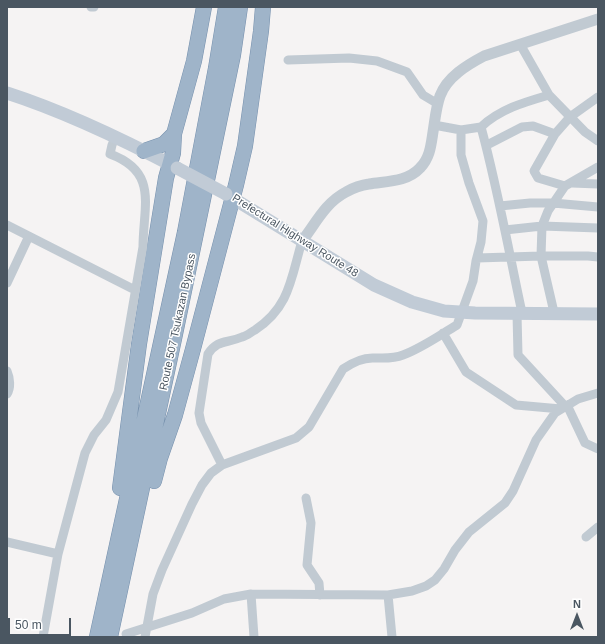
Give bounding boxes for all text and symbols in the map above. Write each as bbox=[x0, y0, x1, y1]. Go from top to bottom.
street label: Prefectural Highway Route 48 bbox=[230, 192, 360, 280]
street label: Route 507 Tsukazan Bypass bbox=[157, 252, 199, 392]
north arrow bbox=[557, 596, 597, 636]
text: N bbox=[573, 598, 581, 610]
scale bar bbox=[10, 610, 73, 636]
text: 50 m bbox=[15, 618, 42, 632]

